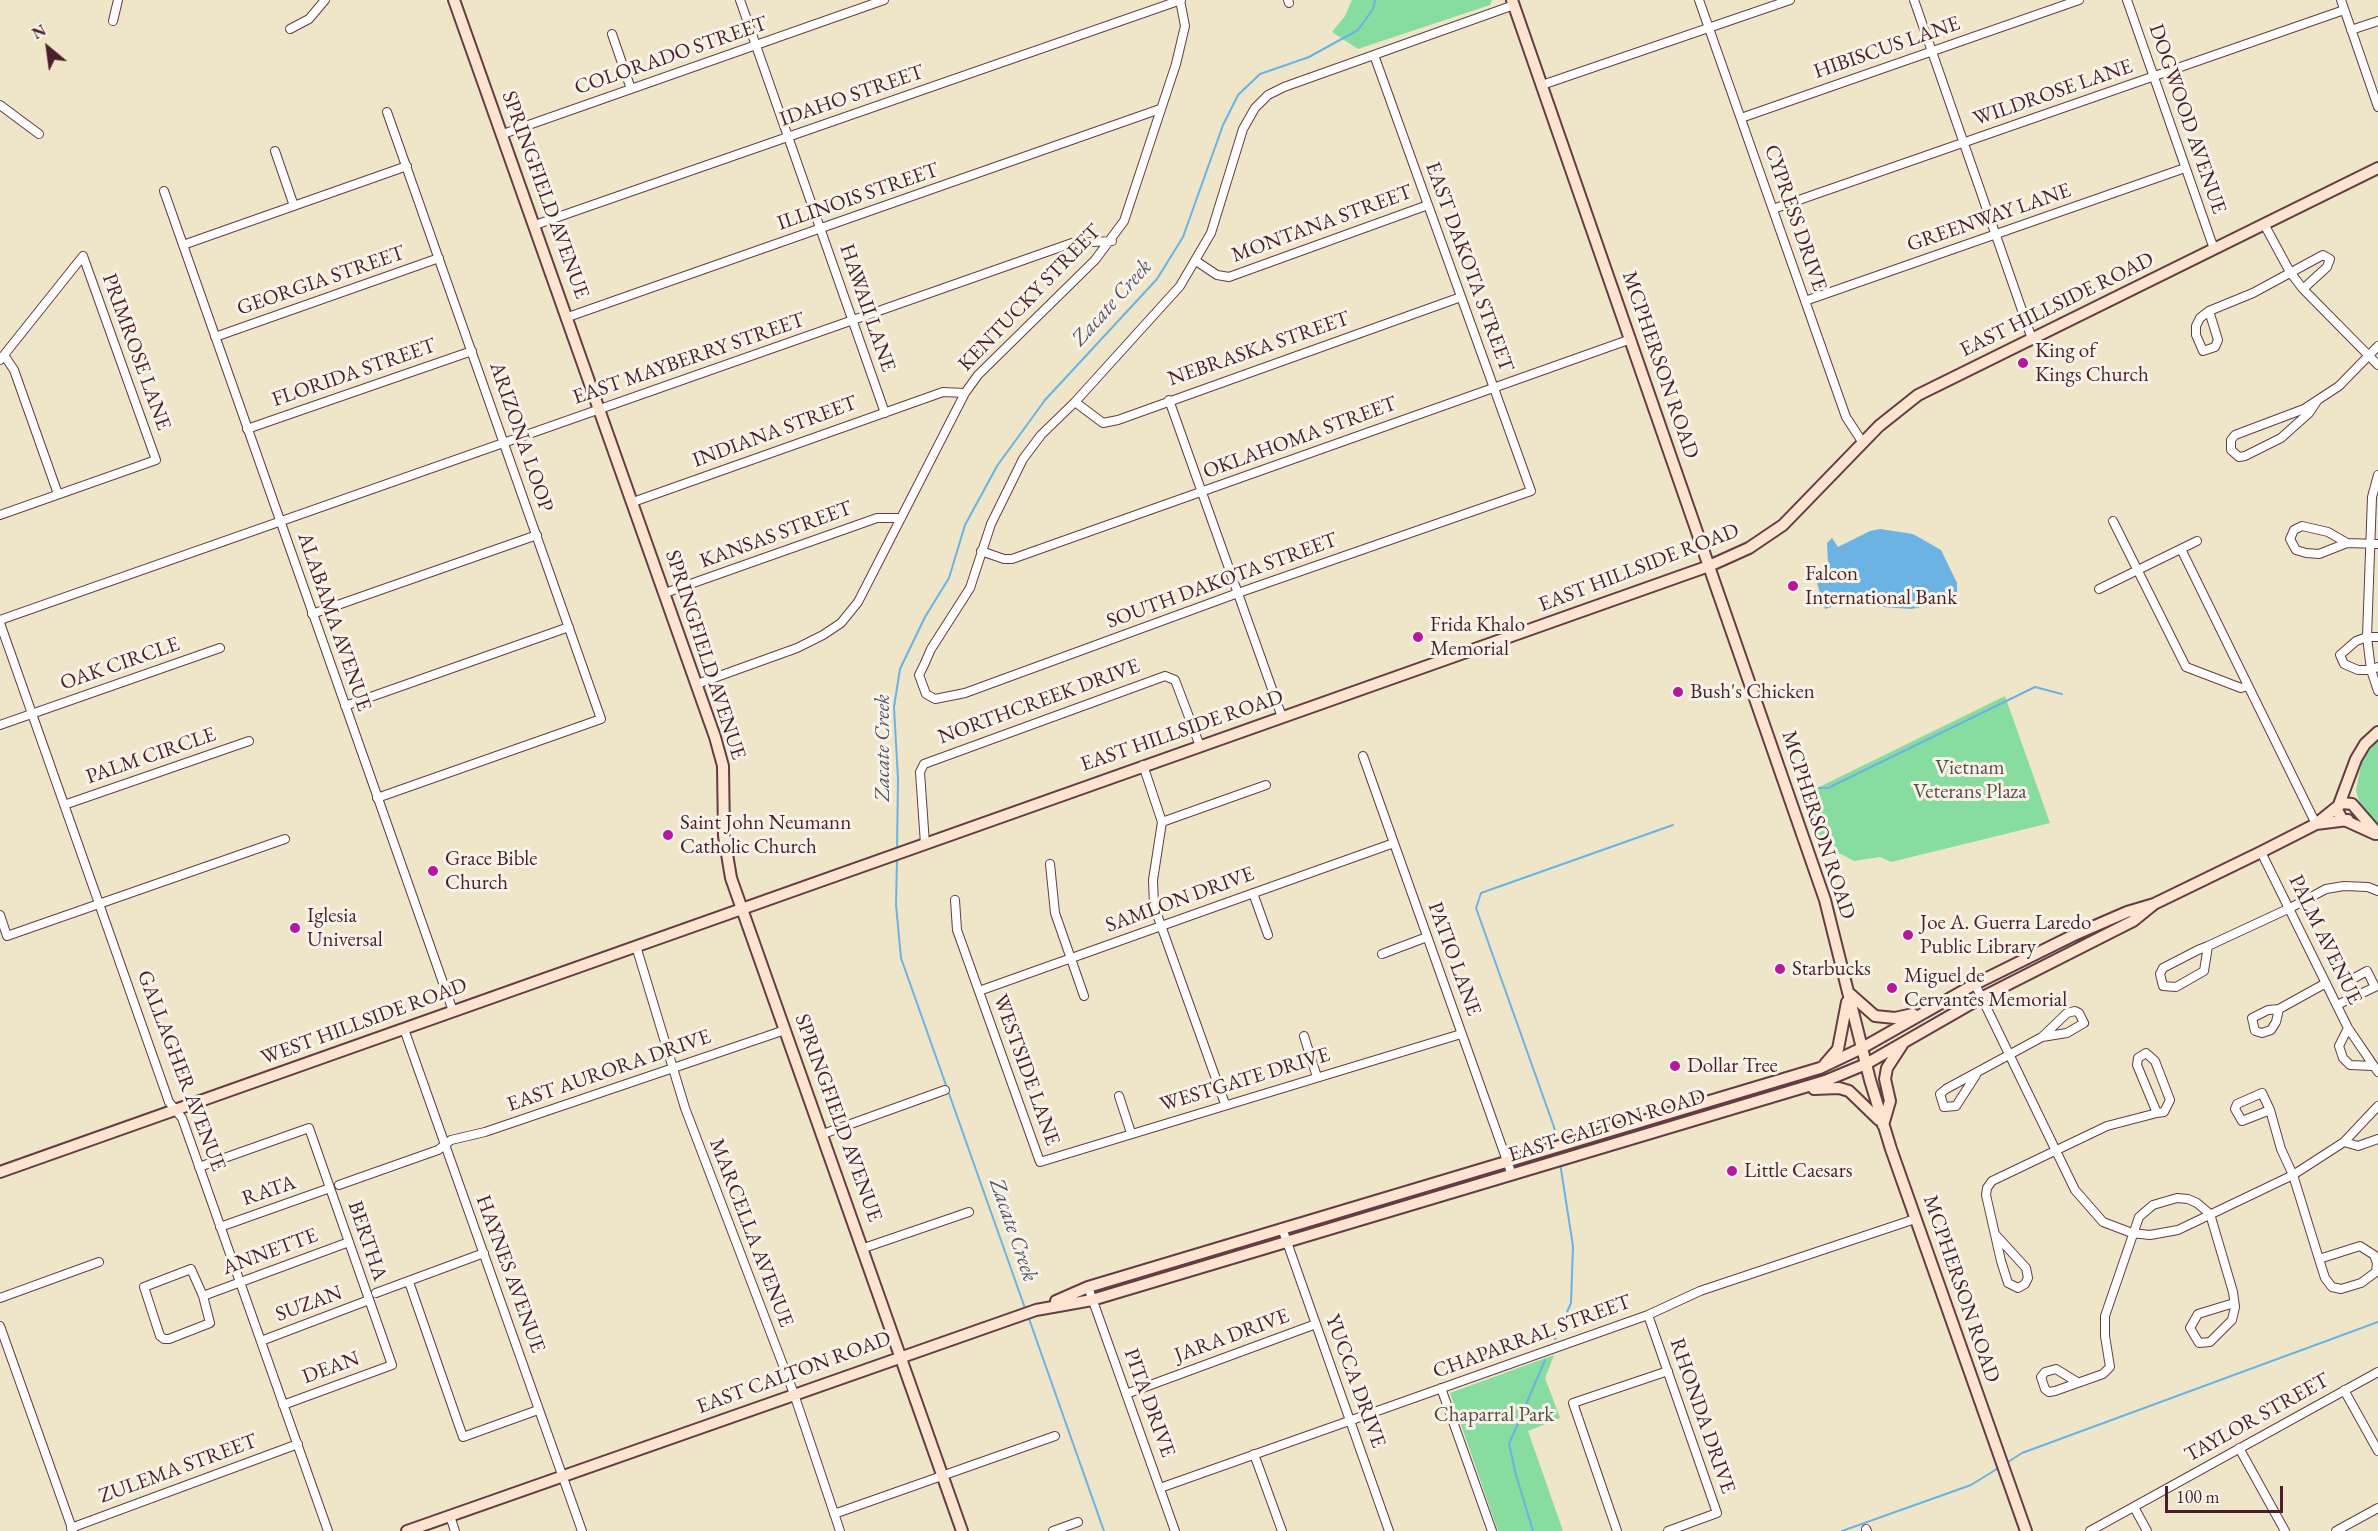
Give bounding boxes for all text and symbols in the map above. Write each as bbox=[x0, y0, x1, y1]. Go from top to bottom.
street label: COLORADO STREET bbox=[571, 11, 771, 101]
street label: HIBISCUS LANE bbox=[1811, 11, 1963, 85]
north arrow bbox=[18, 18, 78, 78]
text: N bbox=[28, 19, 50, 44]
street label: DOGWOOD AVENUE bbox=[2143, 21, 2231, 217]
street label: WILDROSE LANE bbox=[1970, 54, 2136, 132]
street label: IDAHO STREET bbox=[777, 60, 927, 132]
street label: SPRINGFIELD AVENUE bbox=[496, 88, 594, 302]
street label: CYPRESS DRIVE bbox=[1758, 142, 1832, 294]
street label: ILLINOIS STREET bbox=[774, 158, 942, 236]
street label: EAST DAKOTA STREET bbox=[1419, 159, 1519, 375]
street label: GREENWAY LANE bbox=[1904, 178, 2074, 258]
street label: MONTANA STREET bbox=[1228, 180, 1416, 268]
street label: KENTUCKY STREET bbox=[953, 219, 1107, 377]
street label: GEORGIA STREET bbox=[234, 240, 408, 322]
street label: HAWAII LANE bbox=[833, 241, 901, 375]
street label: EAST HILLSIDE ROAD bbox=[1956, 247, 2158, 363]
water label: Zacate Creek bbox=[1066, 254, 1158, 352]
street label: MCPHERSON ROAD bbox=[1616, 268, 1704, 462]
street label: PRIMROSE LANE bbox=[96, 270, 176, 434]
street label: NEBRASKA STREET bbox=[1165, 306, 1353, 392]
street label: EAST MAYBERRY STREET bbox=[570, 307, 808, 411]
street label: FLORIDA STREET bbox=[269, 333, 439, 413]
place label: King of Kings Church bbox=[2035, 338, 2149, 388]
marker: King of Kings Church bbox=[2016, 356, 2030, 370]
street label: ARIZONA LOOP bbox=[484, 359, 558, 515]
street label: INDIANA STREET bbox=[689, 391, 861, 473]
street label: OKLAHOMA STREET bbox=[1200, 391, 1400, 485]
street label: KANSAS STREET bbox=[696, 496, 856, 574]
street label: EAST HILLSIDE ROAD bbox=[1535, 518, 1743, 618]
street label: SOUTH DAKOTA STREET bbox=[1103, 527, 1341, 635]
street label: ALABAMA AVENUE bbox=[292, 529, 376, 715]
street label: SPRINGFIELD AVENUE bbox=[659, 547, 751, 763]
place label: Falcon International Bank bbox=[1805, 561, 1957, 611]
marker: Falcon International Bank bbox=[1786, 579, 1800, 593]
place label: Frida Khalo Memorial bbox=[1430, 612, 1525, 662]
marker: Frida Khalo Memorial bbox=[1411, 630, 1425, 644]
street label: OAK CIRCLE bbox=[57, 632, 183, 696]
street label: NORTHCREEK DRIVE bbox=[935, 654, 1143, 750]
place label: Bush's Chicken bbox=[1690, 679, 1815, 705]
street label: EAST HILLSIDE ROAD bbox=[1077, 684, 1287, 778]
marker: Bush's Chicken bbox=[1671, 685, 1685, 699]
water label: Zacate Creek bbox=[870, 694, 896, 802]
street label: PALM CIRCLE bbox=[83, 722, 219, 790]
street label: MCPHERSON ROAD bbox=[1776, 728, 1860, 922]
park label: Vietnam Veterans Plaza bbox=[1913, 755, 2027, 805]
place label: Saint John Neumann Catholic Church bbox=[680, 810, 851, 860]
marker: Saint John Neumann Catholic Church bbox=[661, 828, 675, 842]
place label: Grace Bible Church bbox=[445, 846, 537, 896]
street label: SAMLON DRIVE bbox=[1102, 861, 1258, 939]
marker: Grace Bible Church bbox=[426, 864, 440, 878]
street label: PALM AVENUE bbox=[2283, 871, 2367, 1009]
street label: PATIO LANE bbox=[1422, 899, 1486, 1019]
place label: Iglesia Universal bbox=[307, 903, 383, 953]
place label: Joe A. Guerra Laredo Public Library bbox=[1920, 910, 2091, 960]
marker: Iglesia Universal bbox=[288, 921, 302, 935]
marker: Joe A. Guerra Laredo Public Library bbox=[1901, 928, 1915, 942]
place label: Starbucks bbox=[1792, 956, 1871, 982]
marker: Starbucks bbox=[1773, 962, 1787, 976]
place label: Miguel de Cervantes Memorial bbox=[1904, 963, 2067, 1013]
street label: GALLAGHER AVENUE bbox=[131, 967, 231, 1175]
street label: WEST HILLSIDE ROAD bbox=[258, 973, 470, 1071]
marker: Miguel de Cervantes Memorial bbox=[1885, 981, 1899, 995]
street label: WESTSIDE LANE bbox=[987, 991, 1065, 1149]
street label: SPRINGFIELD AVENUE bbox=[789, 1011, 887, 1225]
street label: EAST AURORA DRIVE bbox=[504, 1024, 714, 1118]
street label: WESTGATE DRIVE bbox=[1157, 1042, 1333, 1118]
place label: Dollar Tree bbox=[1687, 1053, 1778, 1079]
marker: Dollar Tree bbox=[1668, 1059, 1682, 1073]
street label: EAST CALTON ROAD bbox=[1505, 1084, 1709, 1168]
street label: MARCELLA AVENUE bbox=[703, 1135, 799, 1331]
place label: Little Caesars bbox=[1744, 1158, 1852, 1184]
marker: Little Caesars bbox=[1725, 1164, 1739, 1178]
street label: RATA bbox=[239, 1170, 299, 1212]
water label: Zacate Creek bbox=[983, 1175, 1043, 1285]
street label: HAYNES AVENUE bbox=[470, 1192, 550, 1356]
street label: MCPHERSON ROAD bbox=[1917, 1192, 2005, 1386]
street label: BERTHA bbox=[342, 1198, 392, 1284]
street label: ANNETTE bbox=[219, 1223, 321, 1281]
street label: SUZAN bbox=[272, 1280, 346, 1328]
street label: CHAPARRAL STREET bbox=[1429, 1289, 1635, 1385]
street label: JARA DRIVE bbox=[1171, 1304, 1293, 1368]
street label: YUCCA DRIVE bbox=[1319, 1311, 1391, 1451]
street label: EAST CALTON ROAD bbox=[693, 1326, 895, 1420]
street label: RHONDA DRIVE bbox=[1664, 1335, 1740, 1497]
street label: PITA DRIVE bbox=[1118, 1345, 1180, 1461]
street label: DEAN bbox=[299, 1346, 363, 1390]
street label: TAYLOR STREET bbox=[2180, 1368, 2334, 1468]
park label: Chaparral Park bbox=[1434, 1402, 1554, 1428]
street label: ZULEMA STREET bbox=[95, 1429, 261, 1509]
scale bar bbox=[2168, 1474, 2286, 1512]
text: 100 m bbox=[2176, 1485, 2220, 1508]

